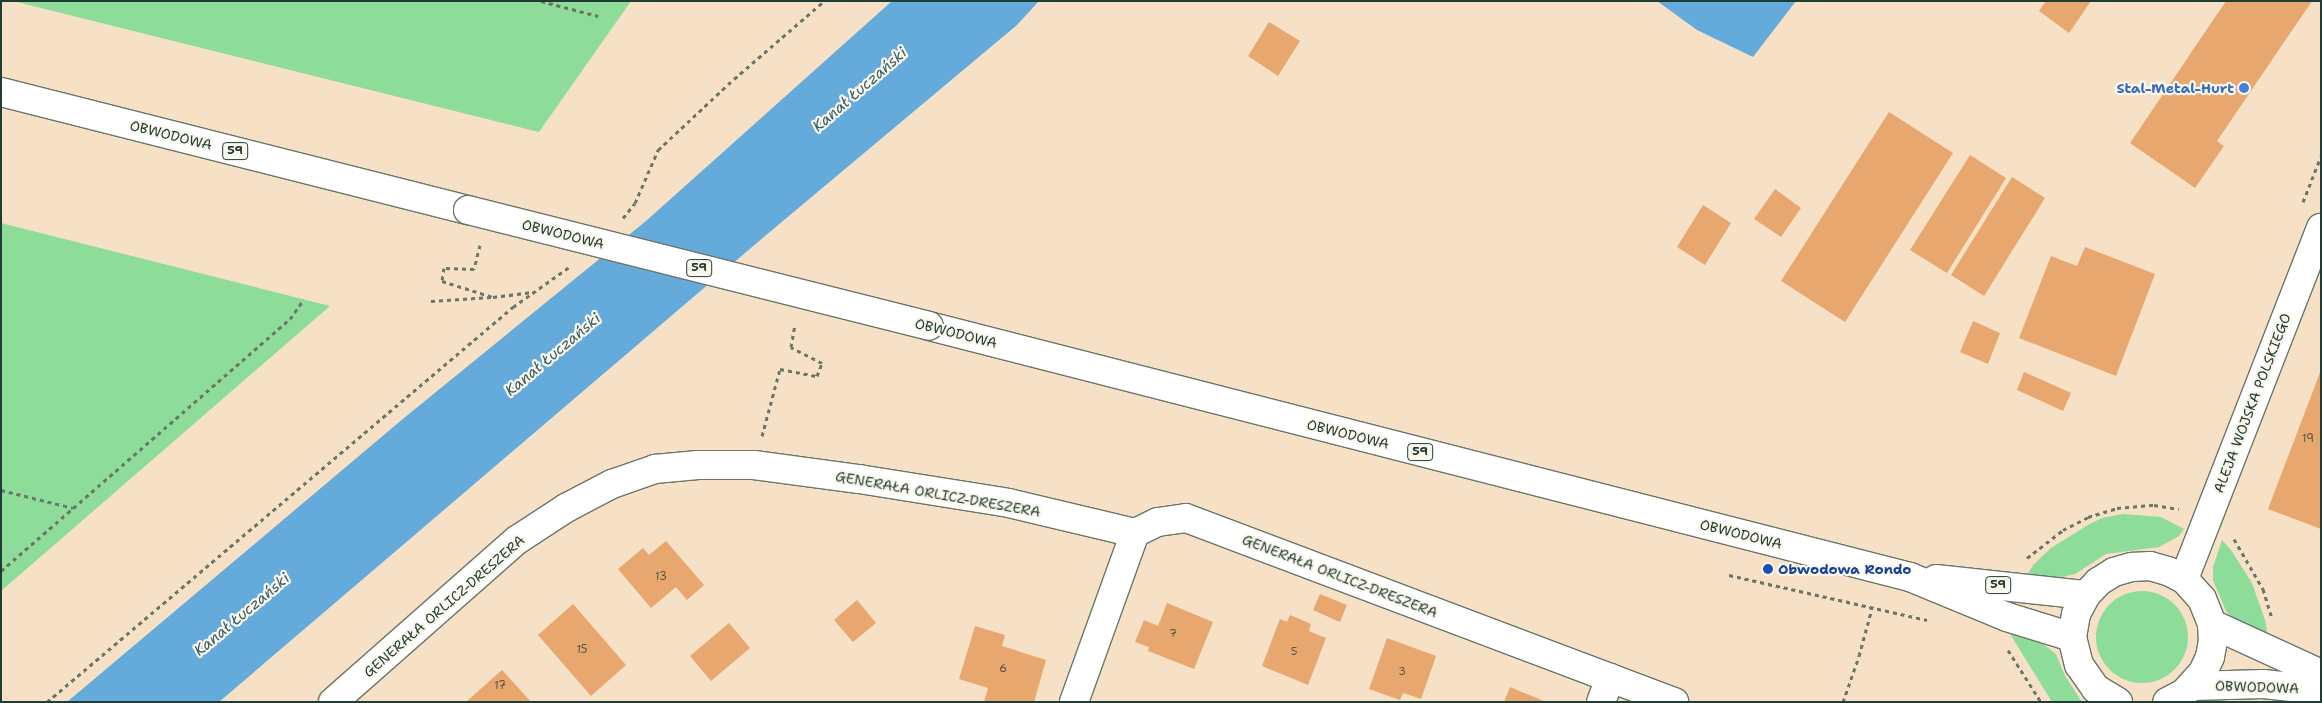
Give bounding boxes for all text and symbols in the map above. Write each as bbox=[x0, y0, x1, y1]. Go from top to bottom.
water label: Kanał Łuczański bbox=[809, 44, 911, 136]
place label: Stal-Metal-Hurt bbox=[2116, 80, 2234, 96]
marker: Stal-Metal-Hurt bbox=[2238, 82, 2250, 94]
street label: OBWODOWA bbox=[128, 117, 214, 153]
road number: 59 bbox=[221, 142, 249, 160]
street label: OBWODOWA bbox=[520, 216, 606, 252]
road number: 59 bbox=[685, 258, 713, 278]
water label: Kanał Łuczański bbox=[502, 310, 604, 400]
street label: ALEJA WOJSKA POLSKIEGO bbox=[2210, 311, 2294, 495]
street label: OBWODOWA bbox=[913, 315, 999, 351]
street label: OBWODOWA bbox=[1305, 416, 1391, 452]
house number: 19 bbox=[2302, 432, 2314, 446]
road number: 59 bbox=[1406, 442, 1434, 462]
street label: GENERAŁA ORLICZ-DRESZERA bbox=[834, 468, 1042, 520]
street label: OBWODOWA bbox=[1698, 516, 1784, 552]
street label: GENERAŁA ORLICZ-DRESZERA bbox=[360, 531, 528, 681]
street label: GENERAŁA ORLICZ-DRESZERA bbox=[1240, 531, 1440, 621]
place label: Obwodowa Rondo bbox=[1778, 561, 1911, 577]
marker: Obwodowa Rondo bbox=[1762, 563, 1774, 575]
water label: Kanał Łuczański bbox=[191, 570, 293, 660]
house number: 13 bbox=[655, 570, 667, 584]
road number: 59 bbox=[1984, 576, 2012, 594]
house number: 7 bbox=[1169, 627, 1177, 641]
house number: 15 bbox=[576, 643, 588, 657]
house number: 5 bbox=[1291, 645, 1297, 659]
house number: 6 bbox=[999, 662, 1007, 676]
house number: 3 bbox=[1398, 665, 1406, 679]
street label: OBWODOWA bbox=[2215, 677, 2299, 697]
house number: 17 bbox=[494, 679, 506, 693]

